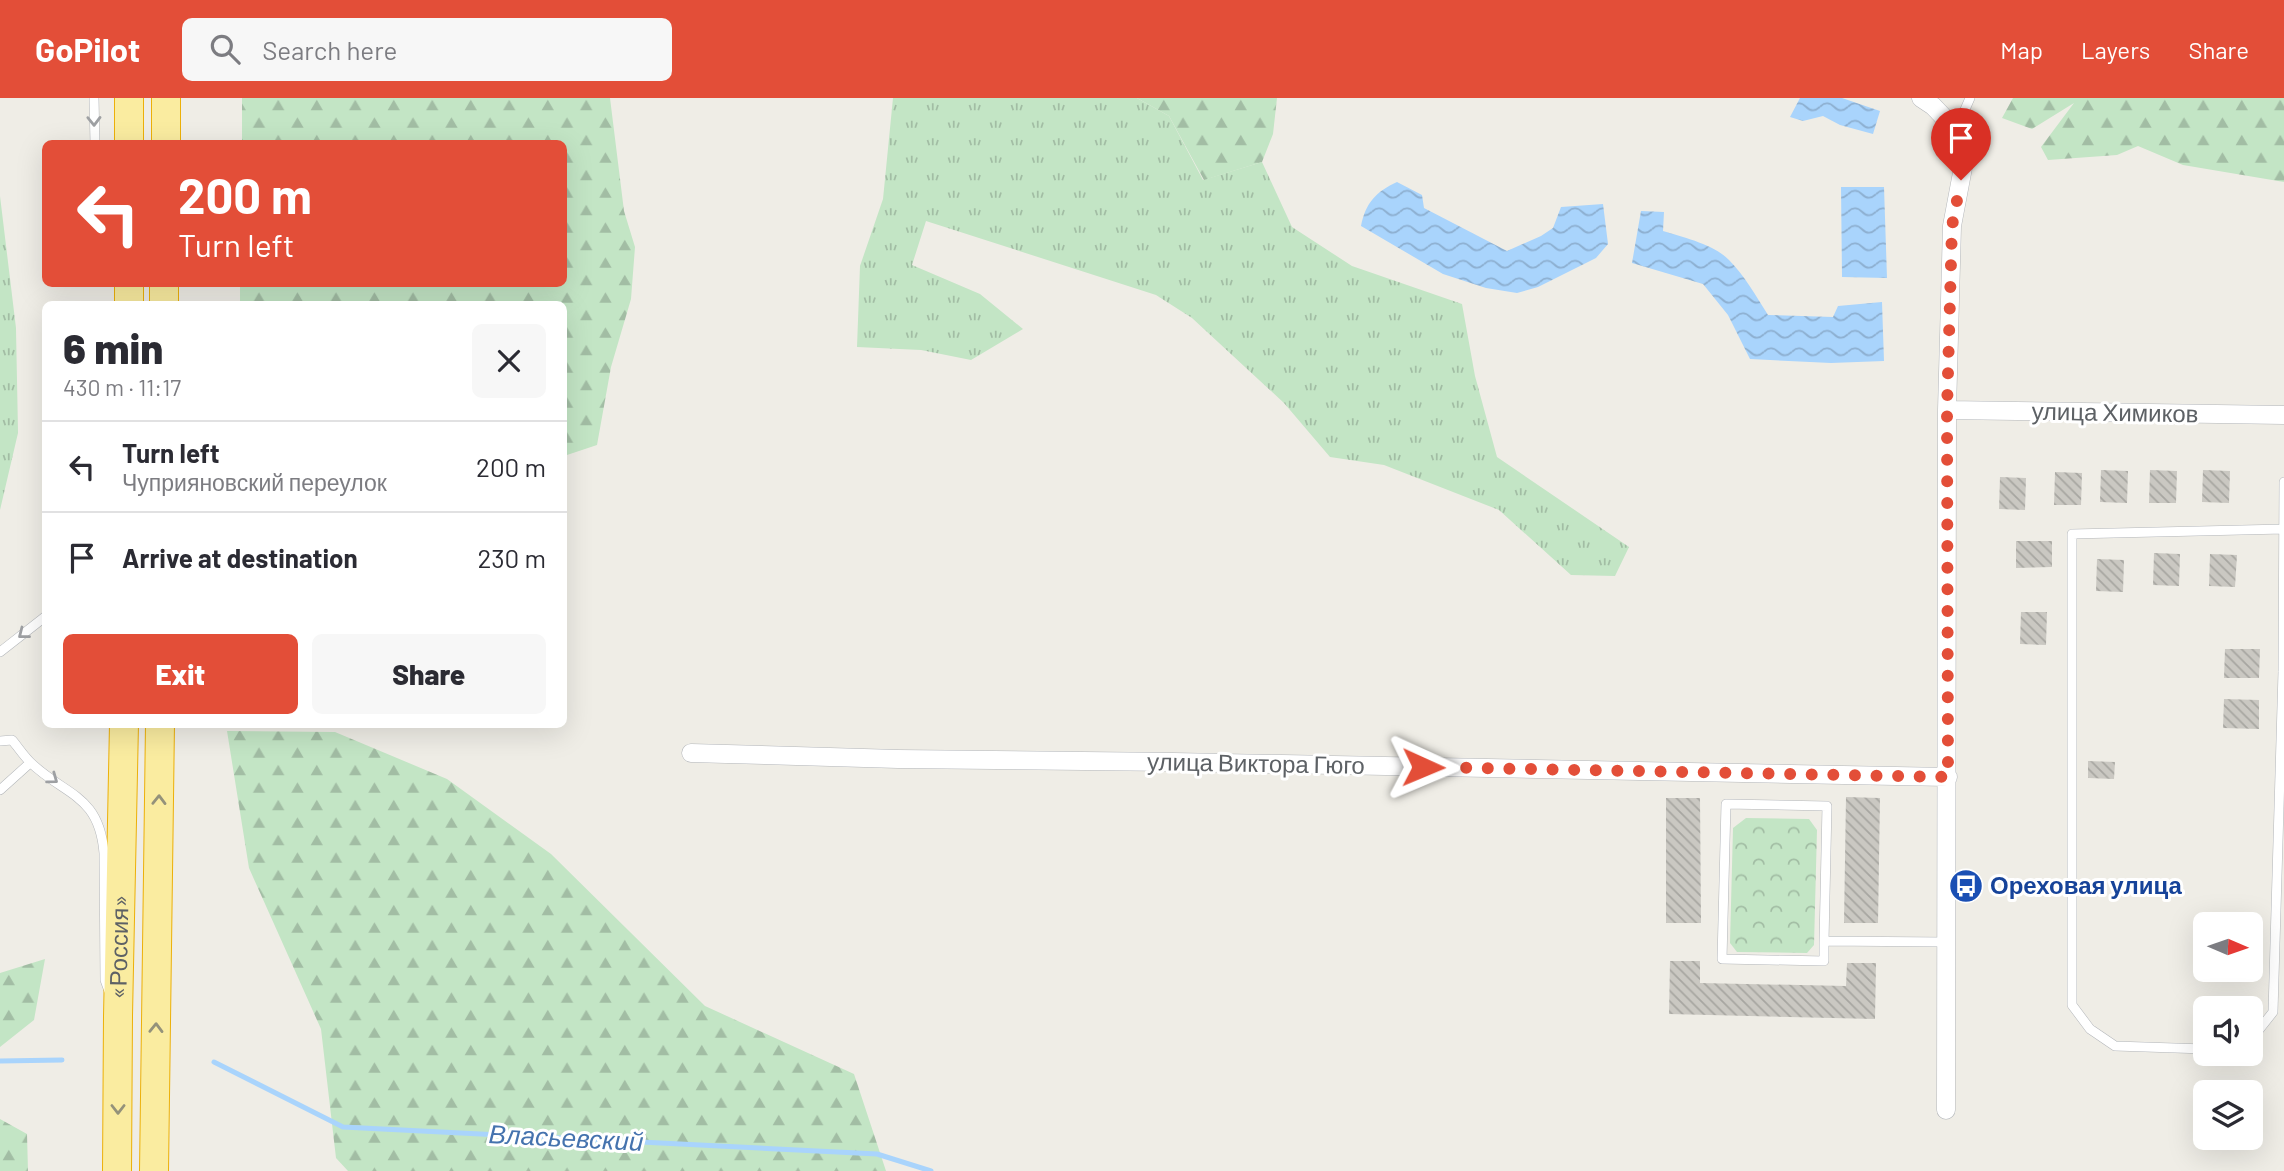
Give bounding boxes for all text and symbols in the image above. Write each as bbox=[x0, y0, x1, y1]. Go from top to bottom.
search box bbox=[182, 18, 672, 81]
text: GoPilot bbox=[35, 29, 140, 69]
icon: search bbox=[206, 30, 244, 68]
text: Search here bbox=[262, 34, 397, 65]
text: Map bbox=[2000, 35, 2043, 64]
text: Layers bbox=[2081, 35, 2150, 64]
text: Share bbox=[2188, 35, 2249, 64]
pin bbox=[1931, 108, 1991, 180]
one-way arrow bbox=[86, 116, 102, 127]
icon: arrive bbox=[1942, 119, 1980, 157]
text: 200 m bbox=[178, 165, 312, 224]
icon: left bbox=[63, 168, 154, 259]
text: Turn left bbox=[178, 225, 295, 263]
text: 6 min bbox=[63, 322, 163, 372]
button: close bbox=[472, 324, 546, 398]
text: 430 m · 11:17 bbox=[63, 373, 181, 401]
street label: улица Химиков bbox=[2031, 396, 2199, 427]
text: Turn left bbox=[122, 437, 220, 468]
icon: left bbox=[63, 448, 101, 486]
text: 200 m bbox=[476, 451, 546, 482]
text: Чуприяновский переулок bbox=[122, 468, 387, 496]
icon: arrive bbox=[63, 539, 101, 577]
text: Arrive at destination bbox=[122, 542, 358, 573]
text: 230 m bbox=[477, 542, 546, 573]
one-way arrow bbox=[18, 625, 30, 638]
button: Exit bbox=[63, 634, 298, 714]
button: Share bbox=[312, 634, 546, 714]
position arrow bbox=[1386, 730, 1460, 804]
street label: улица Виктора Гюго bbox=[1147, 746, 1365, 779]
one-way arrow bbox=[45, 771, 58, 783]
one-way arrow bbox=[151, 794, 167, 805]
bus stop icon: Ореховая улица bbox=[1947, 867, 1985, 905]
place label: Ореховая улица bbox=[1990, 870, 2182, 899]
street label: «Россия» bbox=[102, 894, 133, 1000]
north arrow bbox=[2193, 912, 2263, 982]
map controls bbox=[2193, 912, 2263, 1150]
button: sound bbox=[2193, 996, 2263, 1066]
one-way arrow bbox=[149, 1022, 164, 1033]
button: layers bbox=[2193, 1080, 2263, 1150]
one-way arrow bbox=[110, 1104, 126, 1114]
water label: Власьевский bbox=[488, 1117, 644, 1156]

